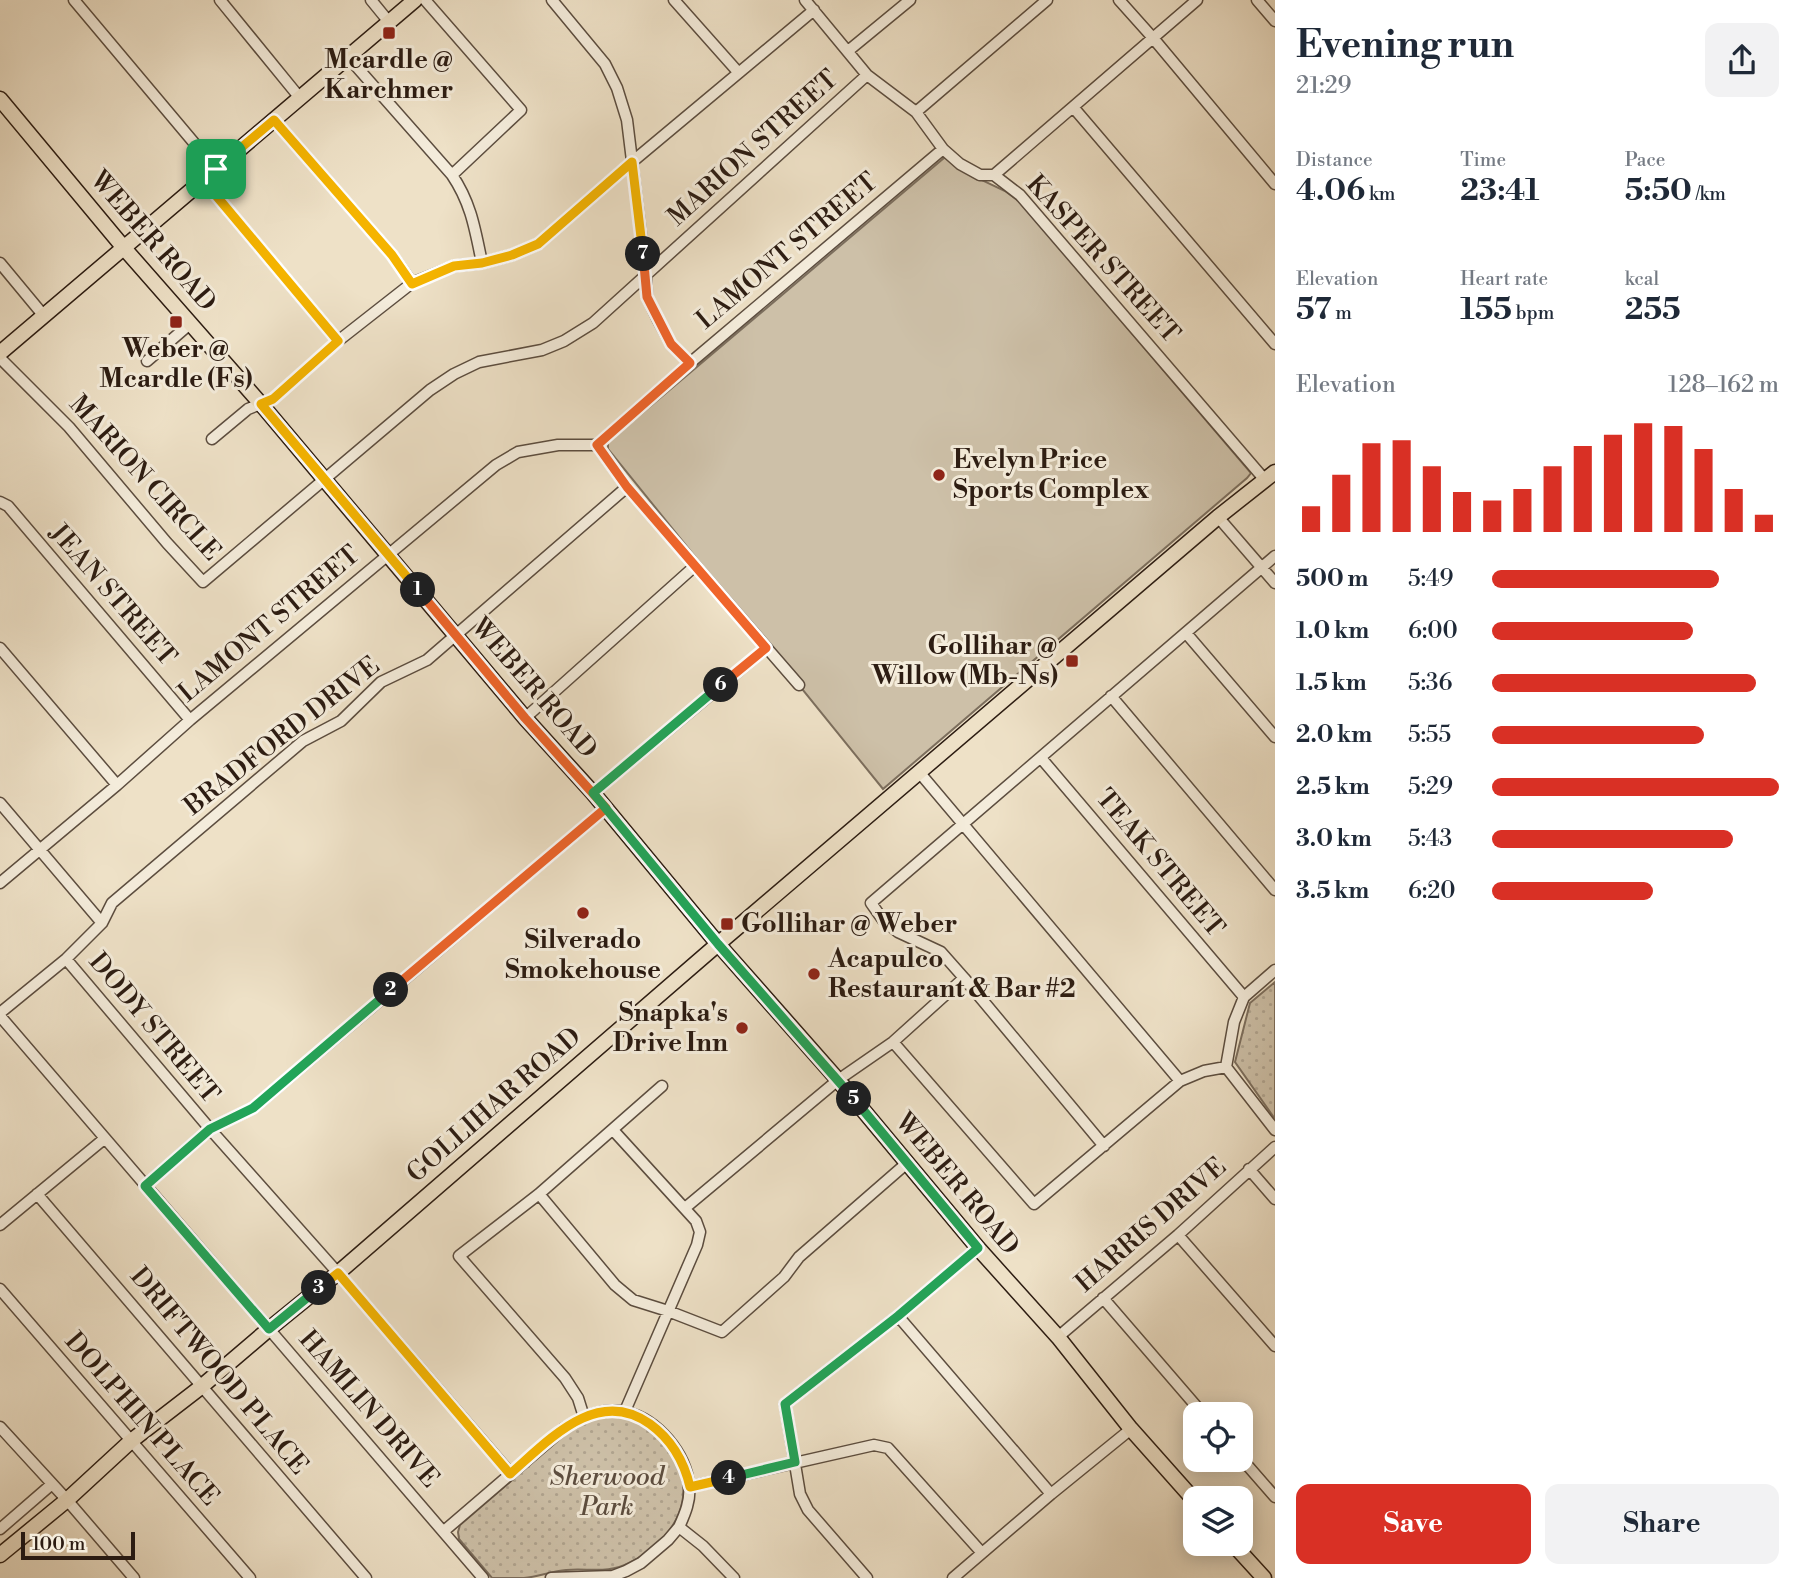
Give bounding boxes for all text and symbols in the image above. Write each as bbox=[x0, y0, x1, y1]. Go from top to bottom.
text: Evening run bbox=[1296, 22, 1514, 69]
button: share bbox=[1705, 23, 1779, 97]
marker: Mcardle @ Karchmer bbox=[381, 25, 397, 41]
place label: Mcardle @ Karchmer bbox=[324, 44, 454, 106]
street label: MARION STREET bbox=[661, 63, 845, 233]
text: 21:29 bbox=[1296, 72, 1352, 100]
pin bbox=[186, 139, 246, 199]
text: Distance bbox=[1296, 148, 1373, 172]
text: Time bbox=[1460, 148, 1506, 172]
text: Pace bbox=[1625, 148, 1665, 172]
icon: arrive bbox=[197, 150, 235, 188]
street label: WEBER ROAD bbox=[83, 163, 223, 318]
street label: LAMONT STREET bbox=[690, 166, 884, 336]
street label: KASPER STREET bbox=[1019, 169, 1187, 349]
text: 4.06 bbox=[1296, 172, 1365, 210]
text: 23:41 bbox=[1460, 172, 1540, 210]
text: 5:50 bbox=[1625, 172, 1692, 210]
text: km bbox=[1365, 182, 1396, 206]
text: /km bbox=[1692, 182, 1726, 206]
pin: 7 bbox=[626, 236, 660, 272]
text: 7 bbox=[637, 241, 648, 265]
text: Elevation bbox=[1296, 267, 1378, 291]
text: Heart rate bbox=[1460, 267, 1548, 291]
text: kcal bbox=[1625, 267, 1659, 291]
text: 57 bbox=[1296, 291, 1331, 329]
text: 155 bbox=[1460, 291, 1512, 329]
text: 255 bbox=[1625, 291, 1681, 329]
text: m bbox=[1331, 301, 1352, 325]
text: bpm bbox=[1512, 301, 1554, 325]
marker: Weber @ Mcardle (Fs) bbox=[168, 314, 184, 330]
place label: Weber @ Mcardle (Fs) bbox=[99, 333, 253, 395]
text: Elevation bbox=[1296, 371, 1396, 399]
text: 128–162 m bbox=[1668, 371, 1779, 399]
street label: MARION CIRCLE bbox=[62, 389, 228, 567]
place label: Evelyn Price Sports Complex bbox=[953, 444, 1149, 506]
marker: Evelyn Price Sports Complex bbox=[931, 467, 947, 483]
street label: JEAN STREET bbox=[42, 517, 183, 672]
street label: LAMONT STREET bbox=[172, 539, 366, 709]
text: 500 m bbox=[1296, 565, 1368, 593]
text: 5:49 bbox=[1408, 565, 1454, 593]
pin: 1 bbox=[400, 572, 436, 608]
text: 1 bbox=[413, 577, 422, 601]
street label: WEBER ROAD bbox=[464, 610, 604, 765]
text: 1.0 km bbox=[1296, 617, 1369, 645]
text: 6:00 bbox=[1408, 617, 1458, 645]
place label: Gollihar @ Willow (Mb-Ns) bbox=[871, 630, 1058, 692]
street label: BRADFORD DRIVE bbox=[177, 650, 386, 823]
marker: Gollihar @ Willow (Mb-Ns) bbox=[1064, 653, 1080, 669]
pin: 6 bbox=[704, 668, 738, 702]
text: 1.5 km bbox=[1296, 669, 1367, 697]
text: 5:36 bbox=[1408, 669, 1453, 697]
text: 6 bbox=[715, 672, 726, 696]
text: 2.0 km bbox=[1296, 721, 1372, 749]
text: 5:55 bbox=[1408, 721, 1451, 749]
text: 2.5 km bbox=[1296, 773, 1370, 801]
text: 5:29 bbox=[1408, 773, 1453, 801]
street label: TEAK STREET bbox=[1089, 783, 1231, 943]
text: 3.0 km bbox=[1296, 825, 1372, 853]
text: 5:43 bbox=[1408, 825, 1452, 853]
text: 3.5 km bbox=[1296, 877, 1369, 905]
text: 6:20 bbox=[1408, 877, 1456, 905]
marker: Silverado Smokehouse bbox=[575, 905, 591, 921]
place label: Gollihar @ Weber bbox=[741, 908, 957, 940]
marker: Gollihar @ Weber bbox=[719, 916, 735, 932]
place label: Silverado Smokehouse bbox=[505, 924, 661, 986]
place label: Acapulco Restaurant & Bar #2 bbox=[827, 943, 1076, 1005]
street label: DODY STREET bbox=[82, 946, 226, 1110]
marker: Acapulco Restaurant & Bar #2 bbox=[806, 966, 822, 982]
pin: 2 bbox=[374, 972, 408, 1007]
text: 2 bbox=[385, 977, 396, 1001]
place label: Snapka's Drive Inn bbox=[613, 997, 728, 1059]
marker: Snapka's Drive Inn bbox=[734, 1020, 750, 1036]
street label: GOLLIHAR ROAD bbox=[400, 1021, 588, 1189]
pin: 5 bbox=[836, 1082, 872, 1116]
text: 5 bbox=[848, 1086, 859, 1110]
street label: WEBER ROAD bbox=[888, 1106, 1026, 1262]
street label: HARRIS DRIVE bbox=[1069, 1151, 1233, 1299]
street label: DRIFTWOOD PLACE bbox=[123, 1261, 315, 1481]
pin: 3 bbox=[302, 1270, 336, 1306]
text: 3 bbox=[313, 1275, 324, 1299]
street label: HAMLIN DRIVE bbox=[292, 1324, 446, 1494]
street label: DOLPHIN PLACE bbox=[58, 1326, 226, 1512]
map controls bbox=[1183, 1402, 1253, 1556]
button: locate bbox=[1183, 1402, 1253, 1472]
pin: 4 bbox=[712, 1460, 746, 1496]
park label: Sherwood Park bbox=[550, 1461, 666, 1523]
text: 4 bbox=[722, 1465, 735, 1489]
button: Save bbox=[1296, 1484, 1531, 1564]
button: Share bbox=[1545, 1484, 1779, 1564]
button: layers bbox=[1183, 1486, 1253, 1556]
scale bar bbox=[21, 1529, 135, 1561]
text: 100 m bbox=[32, 1532, 85, 1556]

